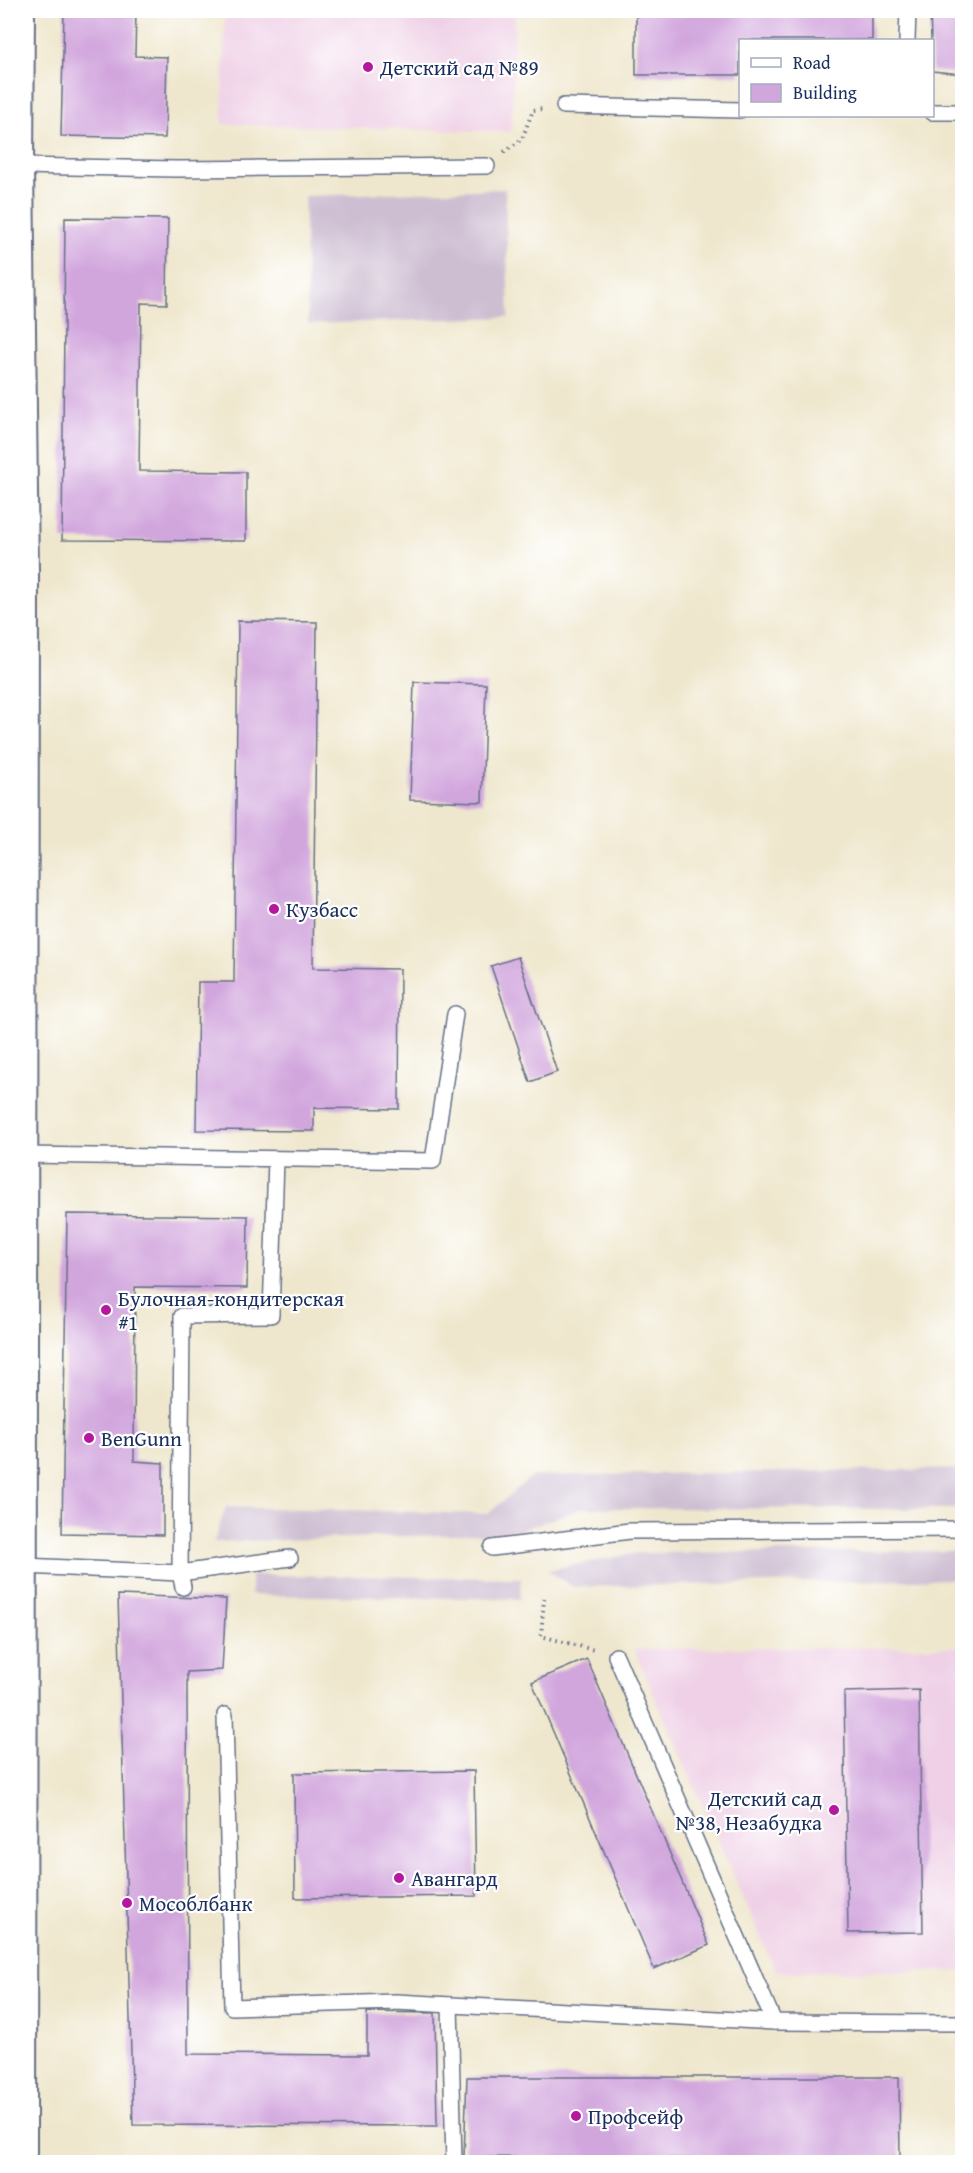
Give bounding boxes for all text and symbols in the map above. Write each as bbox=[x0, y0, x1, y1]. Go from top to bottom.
legend bbox=[739, 39, 934, 117]
text: Road bbox=[793, 49, 831, 76]
place label: Детский сад №89 bbox=[379, 52, 539, 83]
marker: Детский сад №89 bbox=[361, 60, 375, 74]
text: Building bbox=[793, 79, 857, 106]
place label: Кузбасс bbox=[286, 894, 358, 925]
marker: Кузбасс bbox=[267, 902, 281, 916]
place label: Булочная-кондитерская #1 bbox=[118, 1283, 345, 1338]
marker: Булочная-кондитерская #1 bbox=[99, 1303, 113, 1317]
place label: BenGunn bbox=[101, 1423, 182, 1454]
marker: BenGunn bbox=[82, 1431, 96, 1445]
place label: Детский сад №38, Незабудка bbox=[675, 1783, 823, 1838]
marker: Детский сад №38, Незабудка bbox=[827, 1803, 841, 1817]
place label: Авангард bbox=[411, 1863, 498, 1894]
marker: Авангард bbox=[392, 1871, 406, 1885]
place label: Мособлбанк bbox=[139, 1888, 252, 1919]
marker: Мособлбанк bbox=[120, 1896, 134, 1910]
place label: Профсейф bbox=[588, 2101, 683, 2132]
marker: Профсейф bbox=[569, 2109, 583, 2123]

